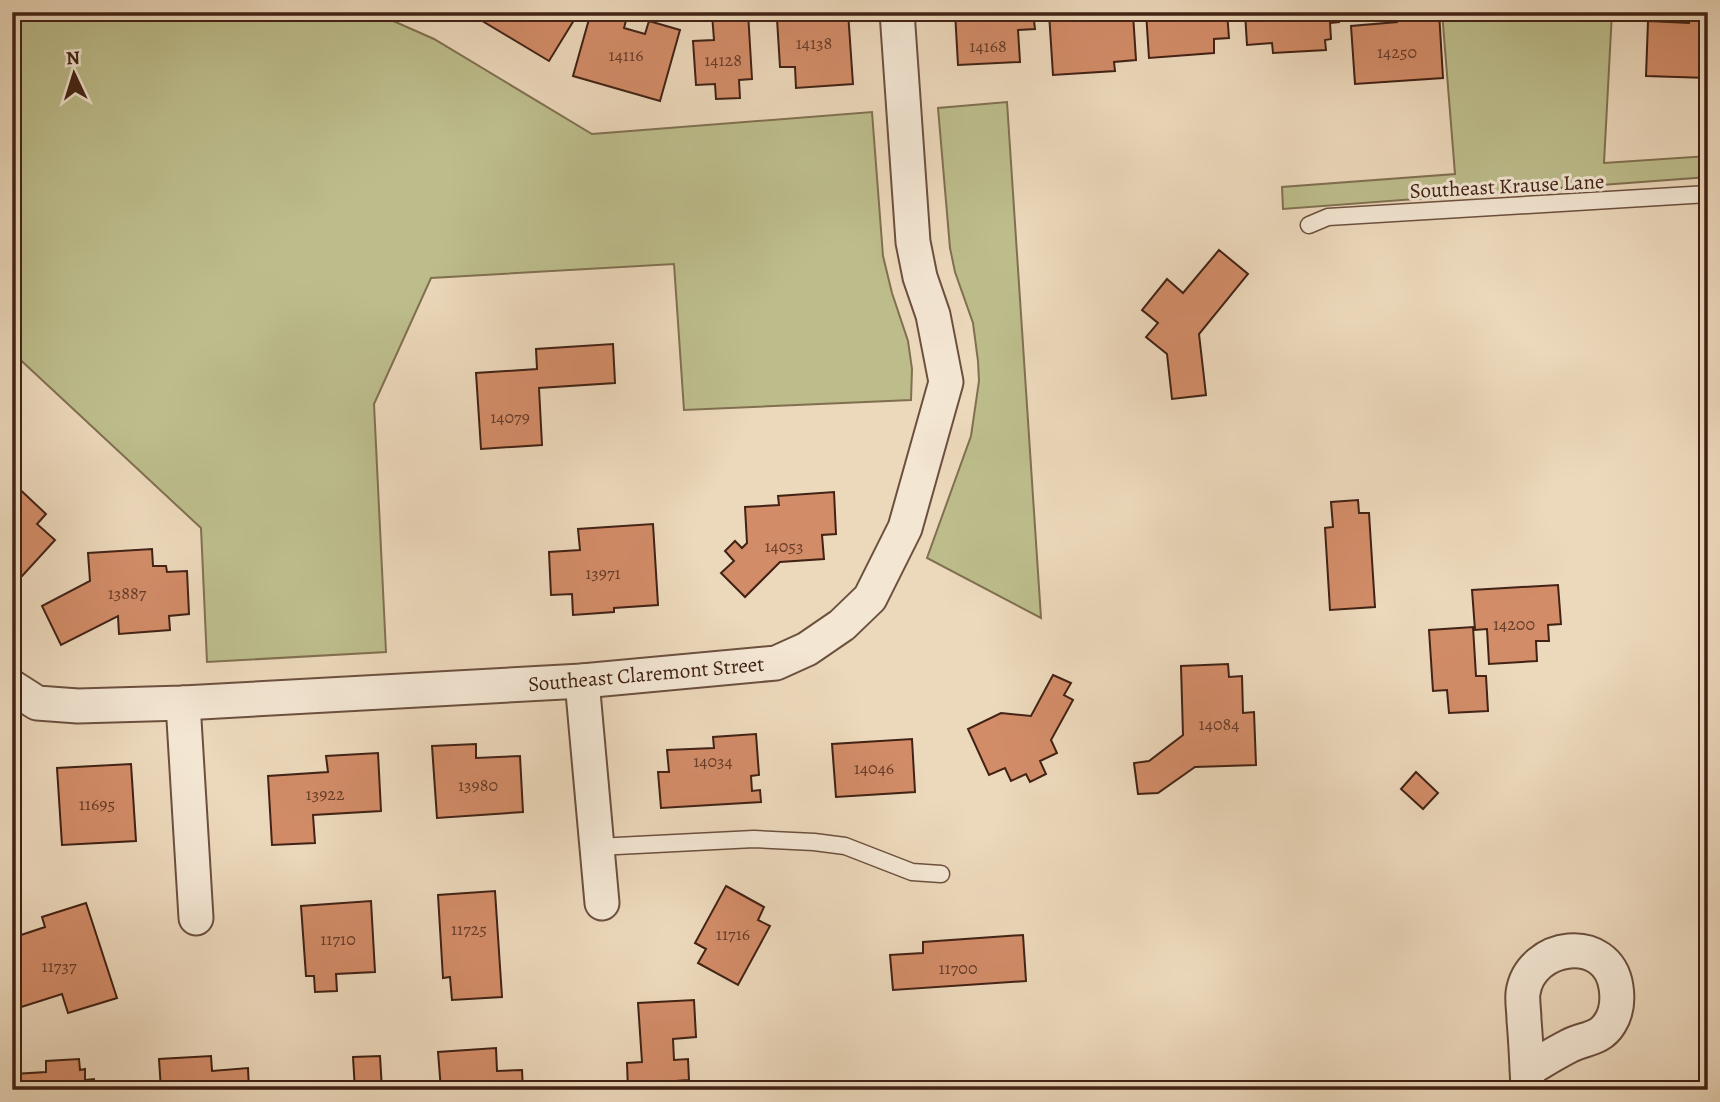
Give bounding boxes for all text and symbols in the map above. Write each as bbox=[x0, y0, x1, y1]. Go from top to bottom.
house number: 14138 bbox=[796, 31, 832, 55]
house number: 14168 bbox=[969, 34, 1007, 58]
north arrow bbox=[38, 38, 108, 108]
house number: 14250 bbox=[1377, 40, 1417, 64]
house number: 14116 bbox=[609, 43, 643, 67]
text: N bbox=[65, 45, 81, 71]
house number: 14128 bbox=[704, 48, 742, 72]
street label: Southeast Krause Lane bbox=[1409, 167, 1605, 205]
house number: 14079 bbox=[490, 405, 530, 429]
house number: 14053 bbox=[764, 534, 804, 558]
house number: 13971 bbox=[585, 561, 621, 585]
house number: 13887 bbox=[108, 581, 147, 605]
house number: 14200 bbox=[1493, 612, 1535, 636]
street label: Southeast Claremont Street bbox=[527, 650, 765, 698]
house number: 14084 bbox=[1199, 712, 1239, 736]
house number: 14034 bbox=[693, 749, 733, 773]
house number: 14046 bbox=[854, 756, 894, 780]
house number: 13980 bbox=[458, 773, 498, 797]
house number: 13922 bbox=[306, 782, 345, 806]
house number: 11695 bbox=[79, 792, 115, 816]
house number: 11725 bbox=[451, 917, 487, 941]
house number: 11716 bbox=[716, 922, 750, 946]
house number: 11710 bbox=[320, 927, 356, 951]
house number: 11737 bbox=[42, 954, 77, 978]
house number: 11700 bbox=[938, 956, 978, 980]

